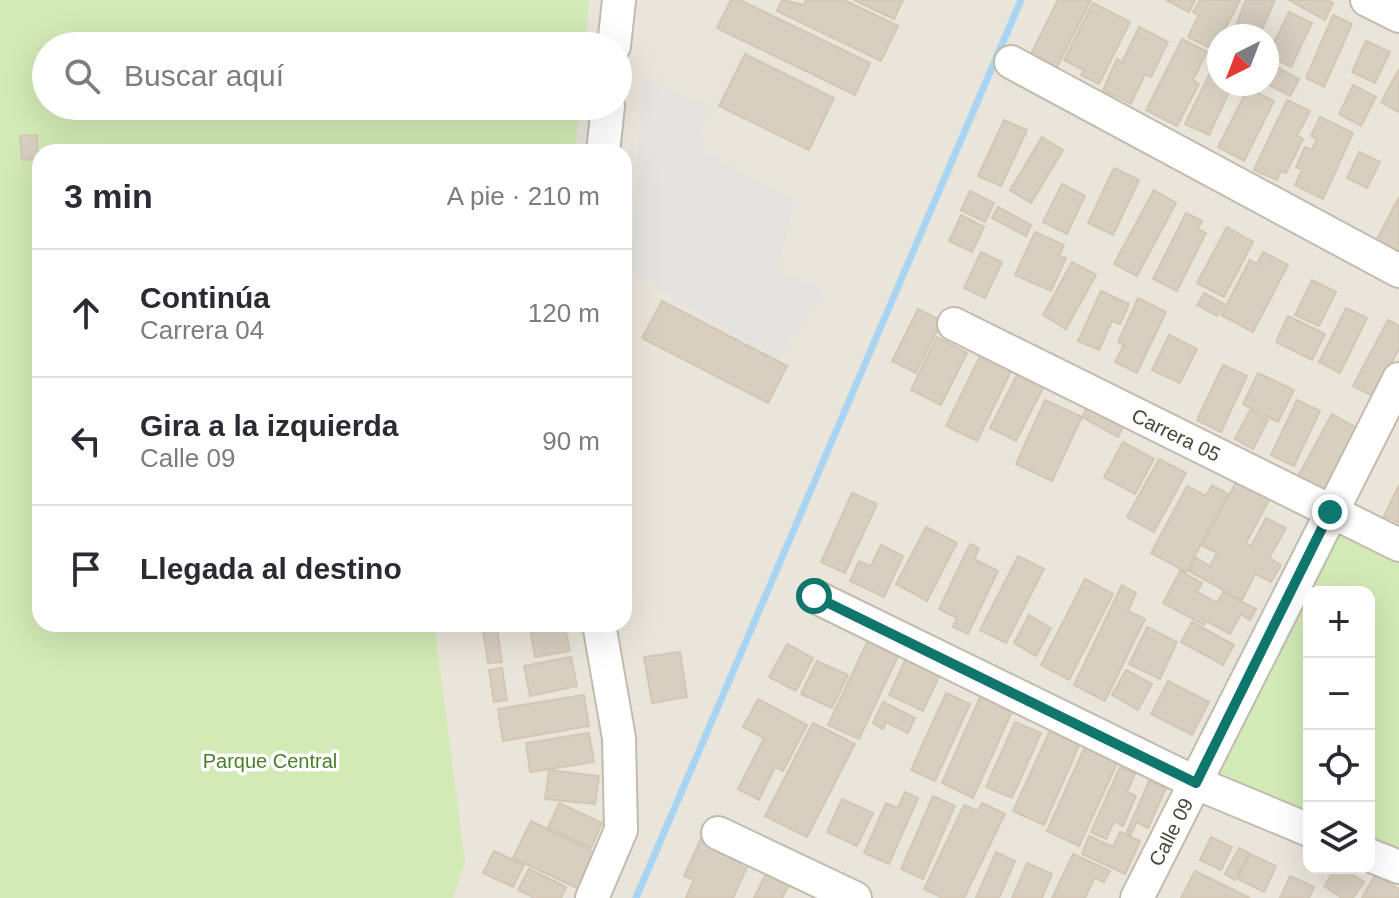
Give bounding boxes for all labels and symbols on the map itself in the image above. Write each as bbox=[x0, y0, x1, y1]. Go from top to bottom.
north arrow bbox=[1207, 24, 1279, 96]
street label: Carrera 05 bbox=[1128, 404, 1224, 466]
route end bbox=[1312, 494, 1348, 530]
route start bbox=[796, 578, 832, 614]
park label: Parque Central bbox=[203, 750, 337, 772]
street label: Calle 09 bbox=[1145, 794, 1197, 870]

